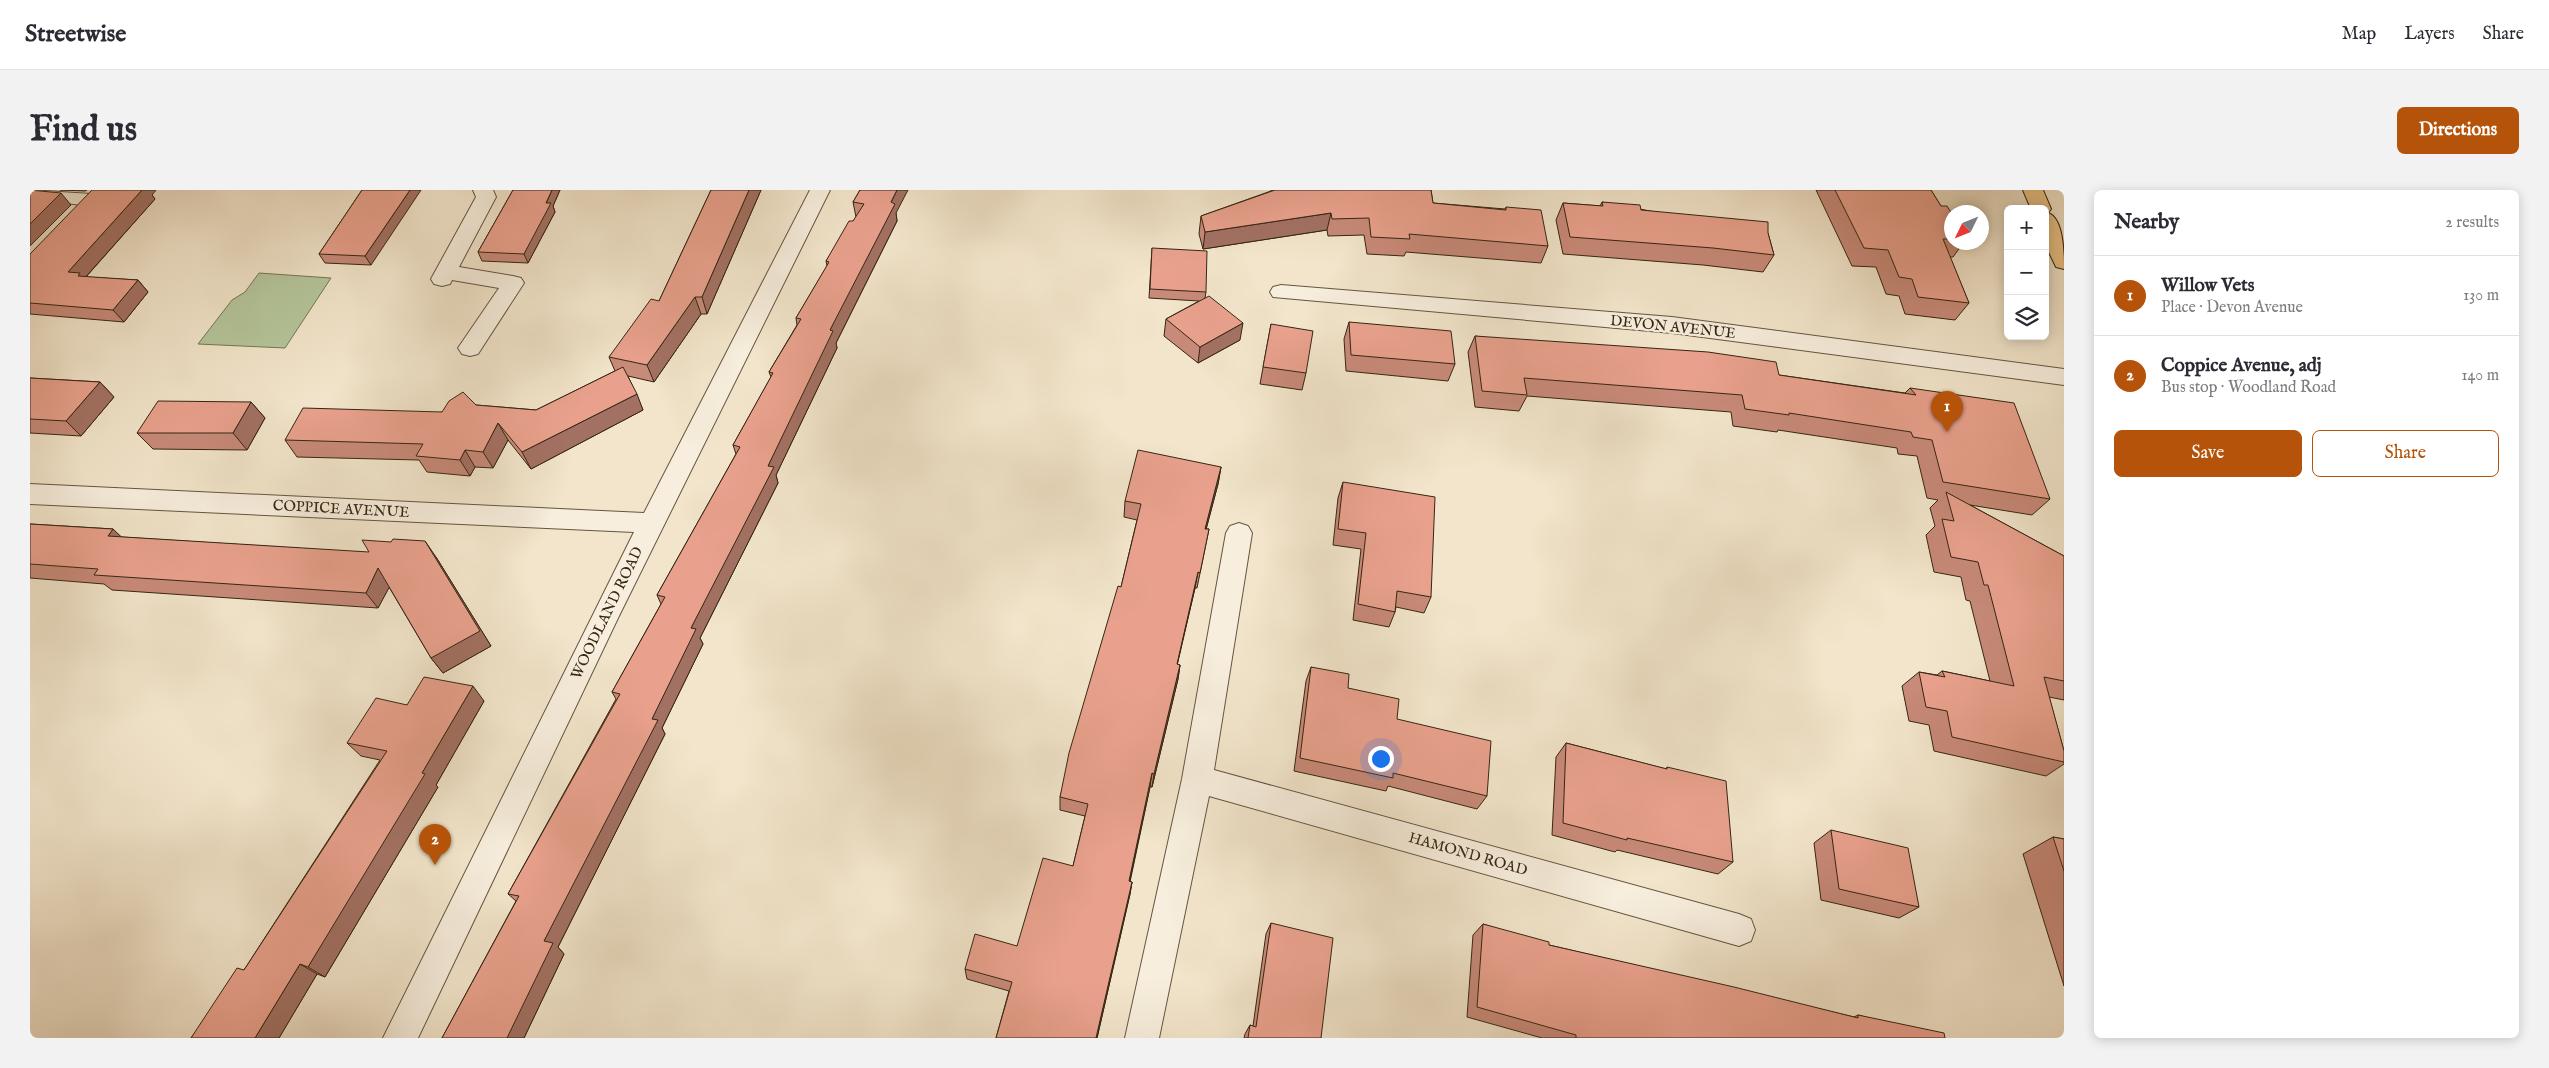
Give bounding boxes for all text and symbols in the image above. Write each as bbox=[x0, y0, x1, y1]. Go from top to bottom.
text: Streetwise bbox=[25, 19, 126, 50]
text: Map bbox=[2342, 23, 2376, 46]
text: Layers bbox=[2404, 23, 2455, 46]
text: Share bbox=[2483, 23, 2524, 46]
button: Directions bbox=[2397, 107, 2519, 154]
text: Find us bbox=[30, 108, 137, 153]
north arrow bbox=[1944, 205, 1989, 250]
map controls bbox=[2004, 205, 2049, 340]
button: + bbox=[2004, 205, 2049, 250]
text: Nearby bbox=[2114, 209, 2179, 236]
text: 2 results bbox=[2445, 213, 2499, 233]
button: − bbox=[2004, 250, 2049, 295]
text: Willow Vets bbox=[2161, 274, 2255, 298]
text: 1 bbox=[2127, 286, 2133, 306]
text: 130 m bbox=[2463, 286, 2499, 306]
button: layers bbox=[2004, 295, 2049, 340]
text: Place · Devon Avenue bbox=[2161, 298, 2303, 318]
street label: DEVON AVENUE bbox=[1609, 311, 1737, 343]
text: Coppice Avenue, adj bbox=[2161, 354, 2322, 378]
text: 2 bbox=[2126, 366, 2134, 386]
text: 140 m bbox=[2461, 366, 2499, 386]
text: Bus stop · Woodland Road bbox=[2161, 378, 2336, 398]
pin: 1 bbox=[1931, 391, 1963, 432]
button: Save bbox=[2114, 430, 2302, 477]
button: Share bbox=[2312, 430, 2499, 477]
street label: COPPICE AVENUE bbox=[272, 496, 410, 522]
street label: WOODLAND ROAD bbox=[567, 544, 647, 682]
your location bbox=[1368, 746, 1394, 772]
pin: 2 bbox=[419, 824, 451, 865]
street label: HAMOND ROAD bbox=[1406, 828, 1530, 880]

